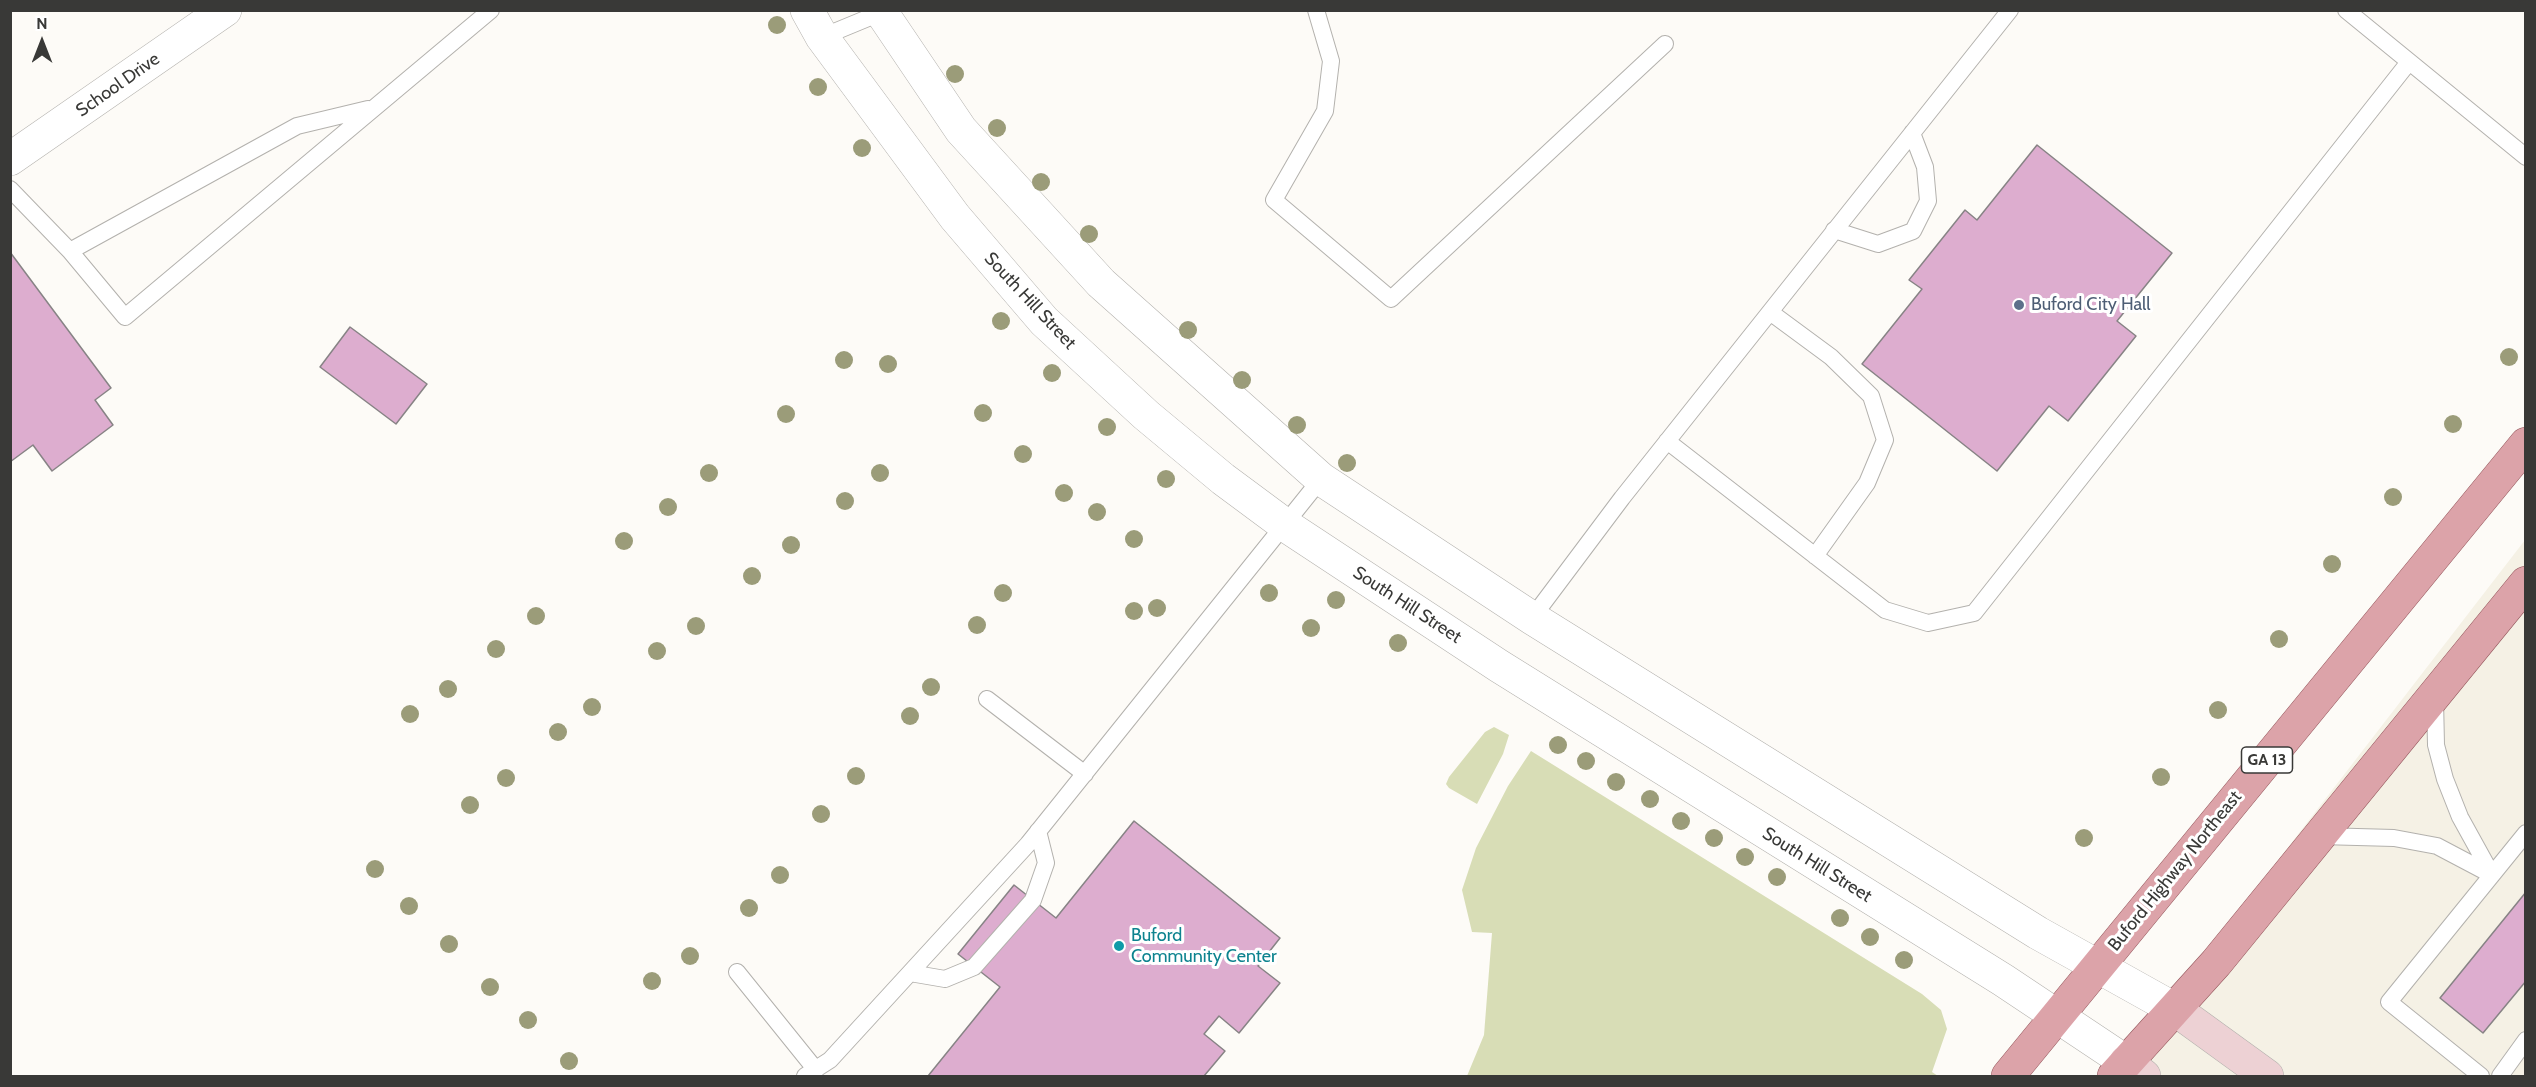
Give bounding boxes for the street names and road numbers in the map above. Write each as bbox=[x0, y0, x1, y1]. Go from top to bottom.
street label: School Drive bbox=[72, 48, 164, 122]
street label: South Hill Street bbox=[980, 248, 1080, 354]
street label: South Hill Street bbox=[1349, 562, 1465, 648]
road number: GA 13 bbox=[2242, 747, 2292, 773]
street label: Buford Highway Northeast bbox=[2104, 787, 2246, 955]
street label: South Hill Street bbox=[1758, 823, 1876, 907]

